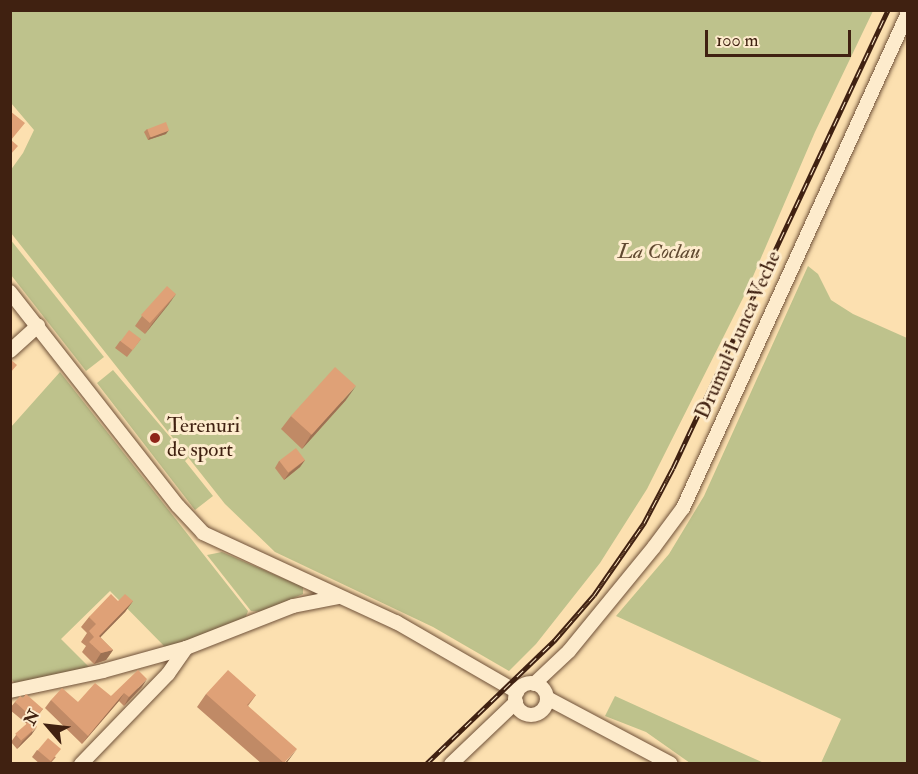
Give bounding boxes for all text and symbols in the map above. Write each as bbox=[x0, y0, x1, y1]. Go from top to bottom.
scale bar bbox=[708, 18, 854, 56]
text: 100 m bbox=[716, 29, 759, 52]
park label: La Coclau bbox=[618, 239, 700, 265]
street label: Drumul Lunca Veche bbox=[690, 247, 786, 423]
place label: Terenuri de sport bbox=[167, 413, 240, 463]
marker: Terenuri de sport bbox=[148, 431, 162, 445]
north arrow bbox=[18, 696, 78, 756]
text: N bbox=[20, 707, 44, 729]

